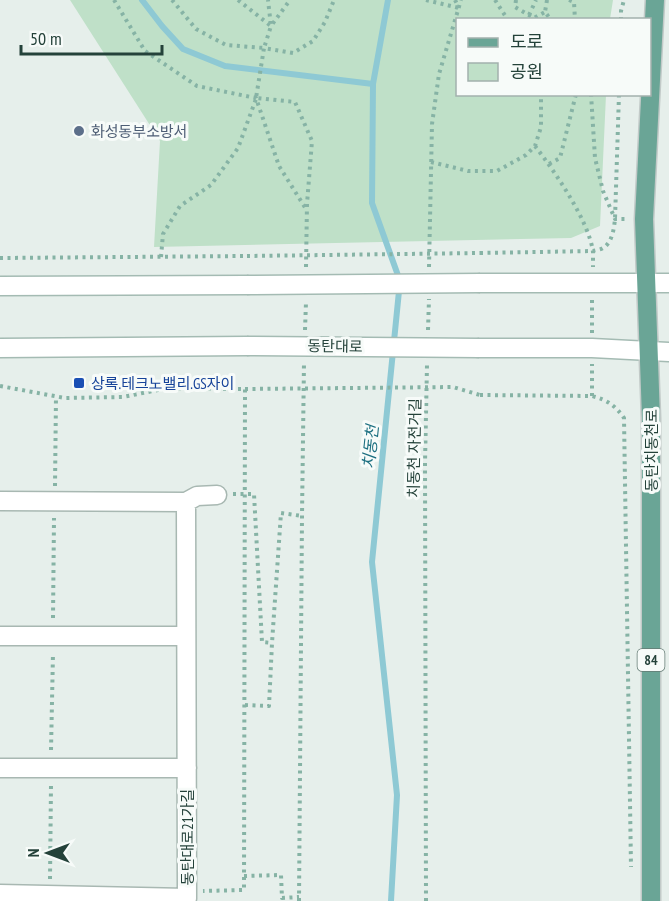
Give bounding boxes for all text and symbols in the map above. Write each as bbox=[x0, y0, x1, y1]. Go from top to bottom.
scale bar bbox=[21, 18, 162, 56]
legend bbox=[456, 18, 651, 96]
text: 50 m bbox=[30, 27, 62, 50]
text: 도로 bbox=[510, 30, 543, 53]
text: 공원 bbox=[510, 60, 543, 83]
place label: 화성동부소방서 bbox=[91, 122, 188, 141]
marker: 화성동부소방서 bbox=[72, 124, 86, 138]
street label: 동탄대로 bbox=[307, 336, 363, 356]
place label: 상록.테크노밸리.GS자이 bbox=[91, 374, 234, 393]
marker: 상록.테크노밸리.GS자이 bbox=[72, 376, 86, 390]
street label: 치동천 자전거길 bbox=[404, 398, 424, 498]
street label: 동탄치동천로 bbox=[642, 409, 661, 491]
water label: 치동천 bbox=[358, 422, 382, 470]
road number: 84 bbox=[638, 649, 664, 671]
street label: 동탄대로21가길 bbox=[178, 789, 197, 885]
north arrow bbox=[18, 823, 78, 883]
text: N bbox=[23, 849, 43, 857]

